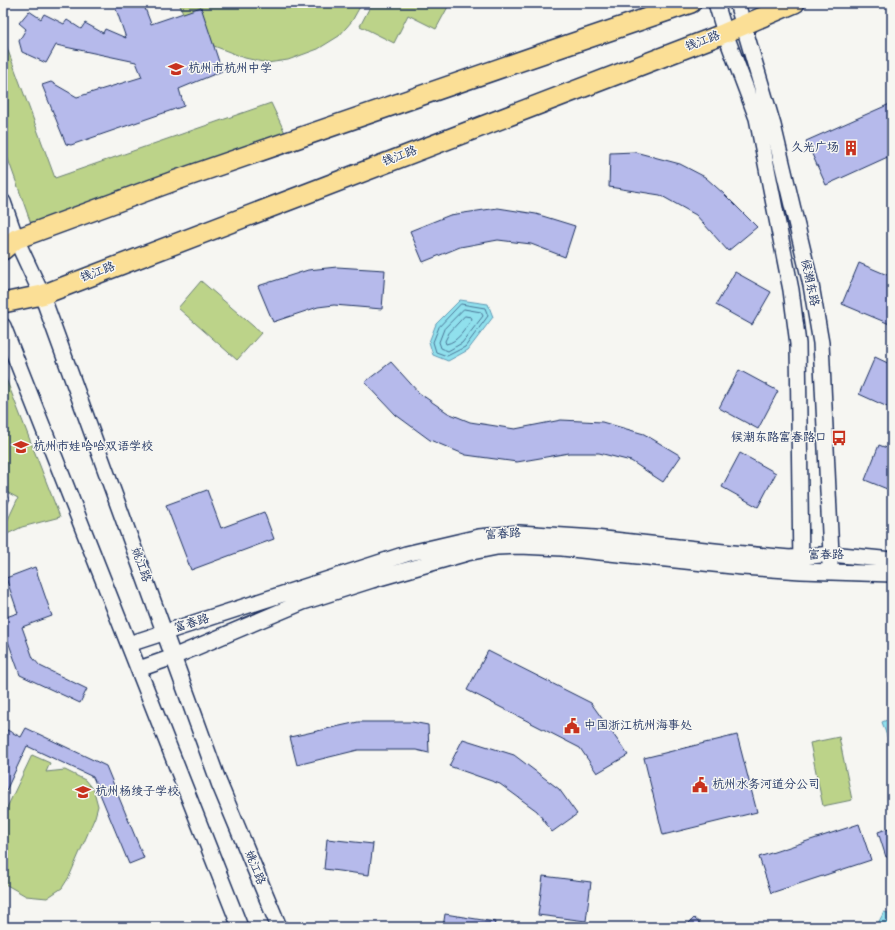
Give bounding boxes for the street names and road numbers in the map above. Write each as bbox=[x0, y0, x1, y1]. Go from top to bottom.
street label: 钱江路 bbox=[683, 28, 723, 56]
street label: 钱江路 bbox=[380, 143, 420, 171]
street label: 候潮东路 bbox=[796, 258, 822, 308]
street label: 钱江路 bbox=[78, 259, 118, 287]
street label: 富春路 bbox=[484, 525, 522, 545]
street label: 姚江路 bbox=[126, 545, 154, 585]
street label: 富春路 bbox=[808, 547, 844, 565]
street label: 富春路 bbox=[172, 611, 212, 637]
street label: 姚江路 bbox=[239, 848, 269, 888]

